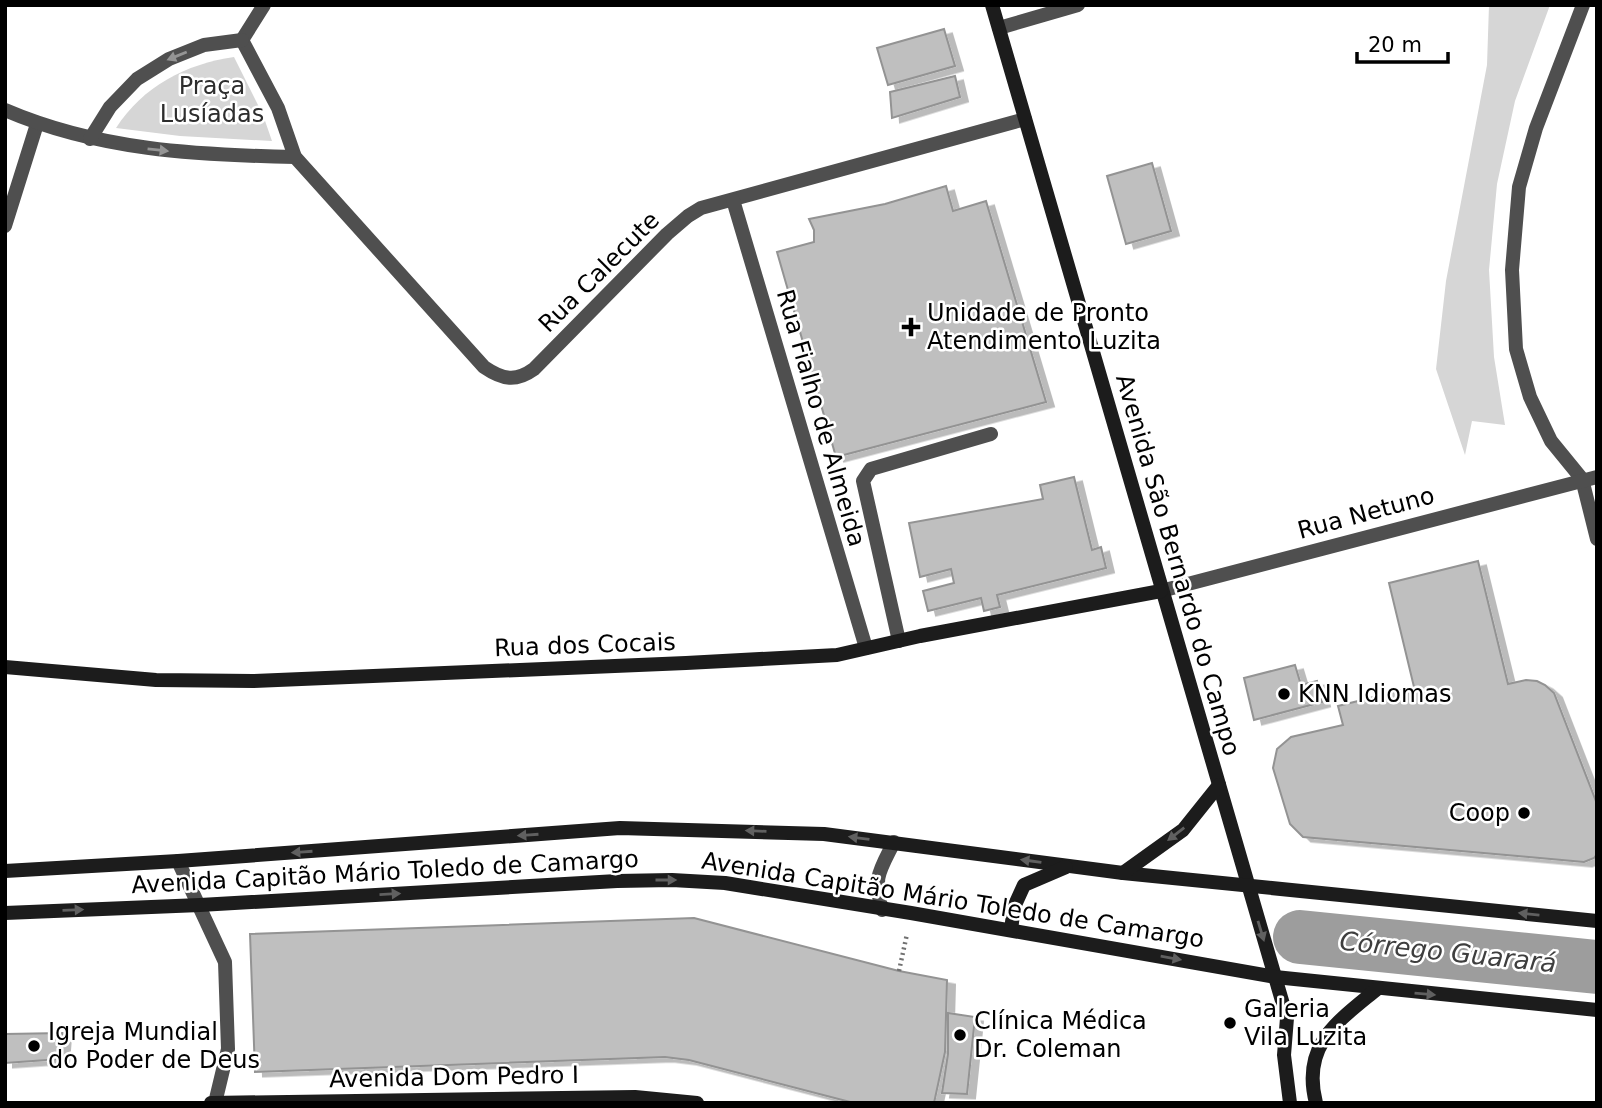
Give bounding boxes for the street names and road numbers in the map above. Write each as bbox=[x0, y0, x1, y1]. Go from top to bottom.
street label: Rua Calecute bbox=[533, 206, 665, 338]
street label: Rua Fialho de Almeida bbox=[771, 286, 871, 550]
street label: Avenida São Bernardo do Campo bbox=[1110, 371, 1246, 759]
street label: Rua Netuno bbox=[1295, 481, 1437, 545]
street label: Rua dos Cocais bbox=[494, 628, 676, 662]
street label: Avenida Capitão Mário Toledo de Camargo bbox=[130, 845, 640, 899]
street label: Avenida Capitão Mário Toledo de Camargo bbox=[700, 846, 1206, 954]
street label: Avenida Dom Pedro I bbox=[329, 1061, 579, 1093]

